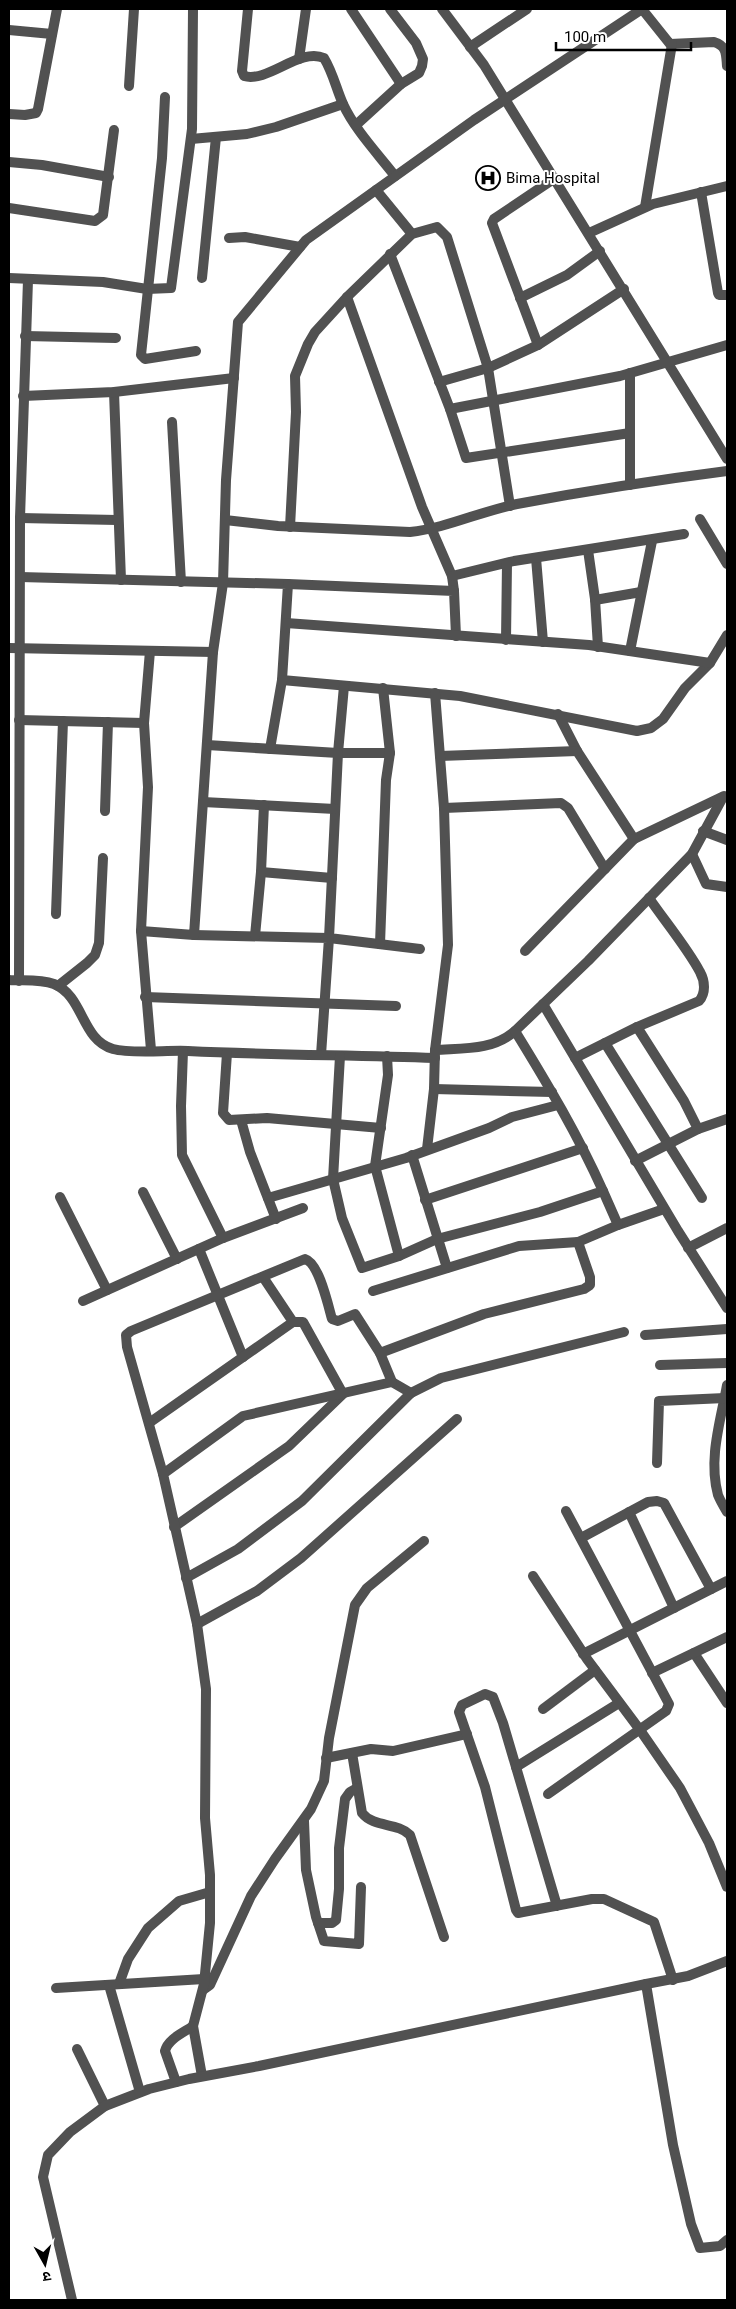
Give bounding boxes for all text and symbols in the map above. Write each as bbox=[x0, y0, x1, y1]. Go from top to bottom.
scale bar bbox=[556, 20, 691, 52]
text: 100 m bbox=[564, 28, 606, 46]
hospital icon: Bima Hospital bbox=[475, 165, 501, 191]
place label: Bima Hospital bbox=[506, 169, 600, 187]
north arrow bbox=[20, 2239, 70, 2289]
text: उ bbox=[41, 2268, 52, 2285]

